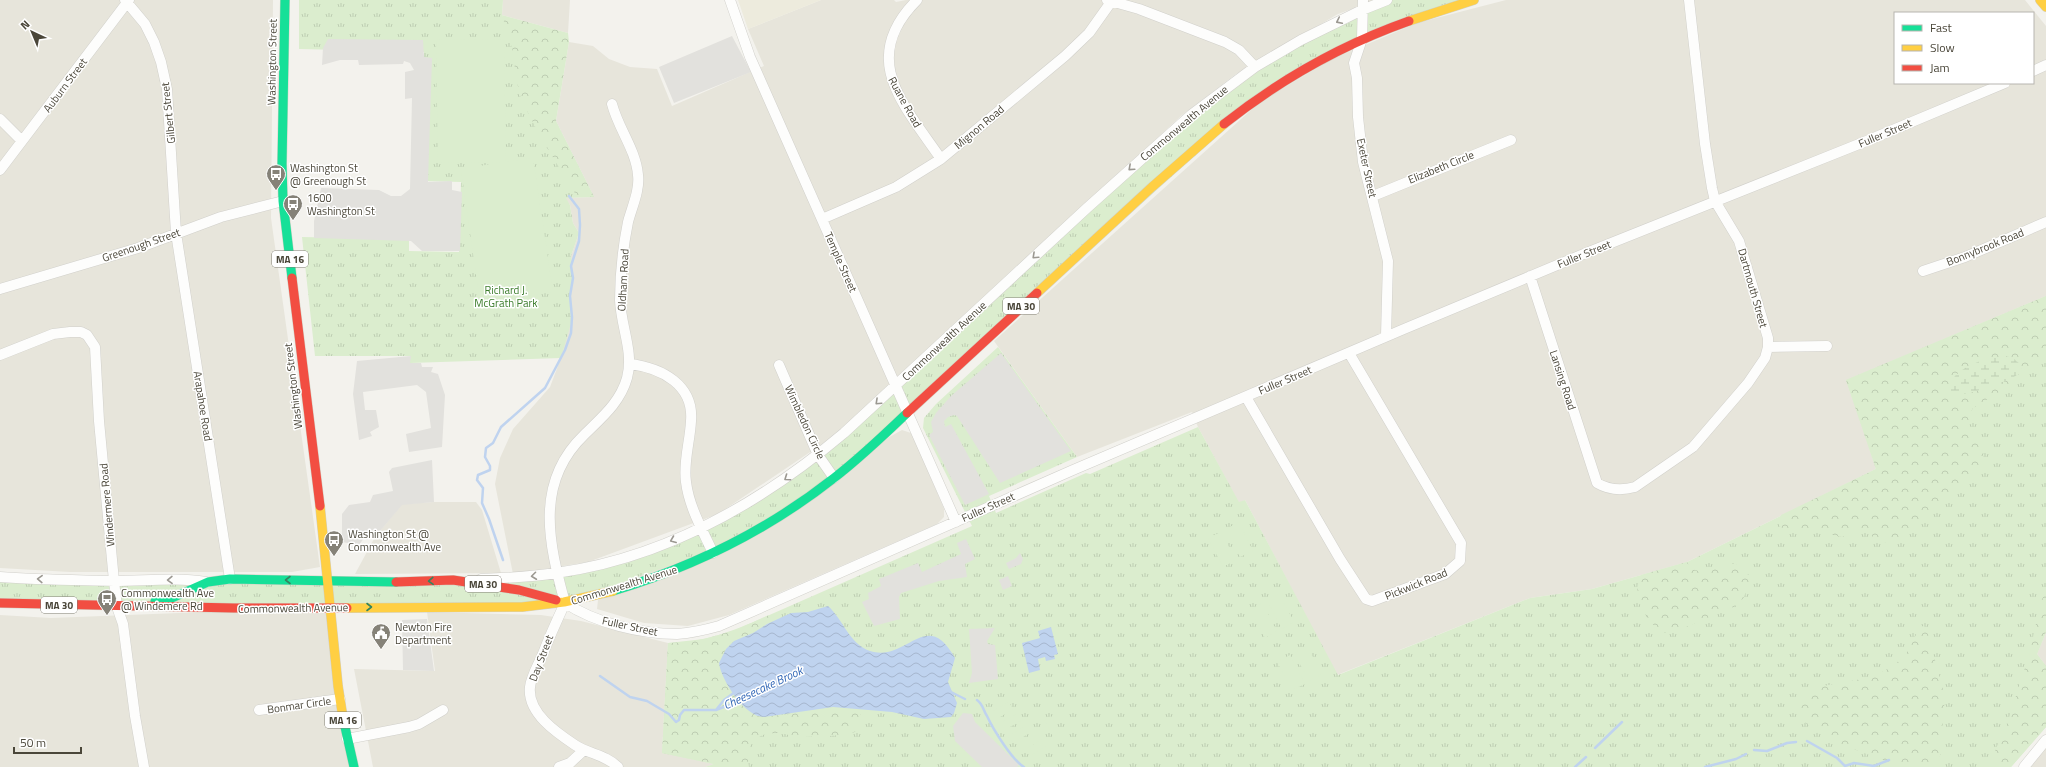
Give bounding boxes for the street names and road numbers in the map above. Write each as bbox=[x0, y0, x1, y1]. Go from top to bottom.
street label: Washington Street bbox=[263, 19, 281, 105]
street label: Auburn Street bbox=[39, 54, 91, 116]
street label: Ruane Road bbox=[884, 74, 926, 130]
street label: Gilbert Street bbox=[157, 81, 179, 144]
street label: Commonwealth Avenue bbox=[1137, 81, 1232, 165]
street label: Mignon Road bbox=[950, 101, 1008, 153]
street label: Fuller Street bbox=[1856, 115, 1914, 151]
street label: Exeter Street bbox=[1353, 137, 1381, 199]
street label: Elizabeth Circle bbox=[1406, 146, 1477, 188]
street label: Greenough Street bbox=[100, 224, 182, 266]
street label: Bonnybrook Road bbox=[1944, 224, 2026, 270]
street label: Temple Street bbox=[821, 229, 861, 295]
street label: Fuller Street bbox=[1555, 236, 1613, 272]
street label: Dartmouth Street bbox=[1734, 247, 1772, 330]
street label: Oldham Road bbox=[613, 248, 633, 312]
road number: MA 16 bbox=[272, 251, 308, 267]
street label: Commonwealth Avenue bbox=[898, 297, 990, 384]
road number: MA 30 bbox=[1003, 298, 1039, 314]
street label: Washington Street bbox=[280, 342, 306, 430]
street label: Lansing Road bbox=[1546, 348, 1580, 412]
street label: Fuller Street bbox=[1256, 362, 1314, 398]
street label: Arapahoe Road bbox=[190, 370, 216, 442]
street label: Wimbledon Circle bbox=[781, 382, 829, 462]
street label: Windermere Road bbox=[95, 463, 119, 547]
street label: Fuller Street bbox=[959, 488, 1017, 526]
street label: Commonwealth Avenue bbox=[569, 561, 679, 609]
street label: Pickwick Road bbox=[1382, 564, 1450, 604]
road number: MA 30 bbox=[465, 576, 501, 592]
road number: MA 30 bbox=[41, 597, 77, 613]
street label: Commonwealth Avenue bbox=[238, 599, 349, 617]
street label: Fuller Street bbox=[601, 612, 660, 640]
street label: Day Street bbox=[525, 632, 557, 684]
street label: Bonmar Circle bbox=[266, 693, 332, 717]
road number: MA 16 bbox=[325, 712, 361, 728]

